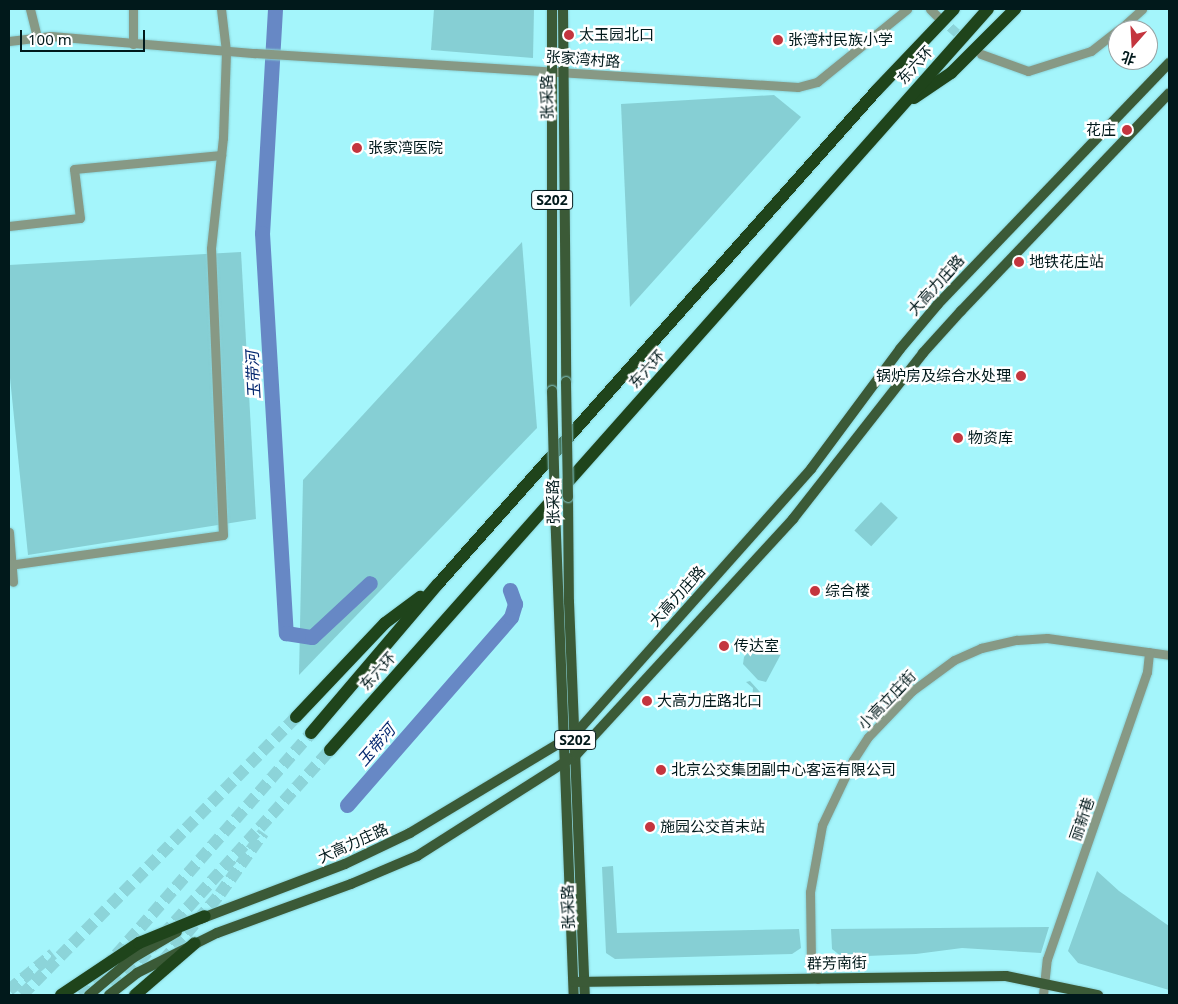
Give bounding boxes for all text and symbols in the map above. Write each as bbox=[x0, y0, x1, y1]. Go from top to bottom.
scale bar bbox=[22, 20, 148, 52]
north arrow bbox=[1108, 20, 1158, 70]
place label: 太玉园北口 bbox=[579, 26, 654, 44]
text: 100 m bbox=[28, 29, 72, 49]
marker: 太玉园北口 bbox=[563, 29, 575, 41]
place label: 张湾村民族小学 bbox=[788, 31, 893, 49]
marker: 张湾村民族小学 bbox=[772, 34, 784, 46]
street label: 东六环 bbox=[893, 42, 937, 88]
street label: 张家湾村路 bbox=[545, 47, 621, 71]
text: 北 bbox=[1119, 47, 1138, 70]
street label: 张采路 bbox=[538, 74, 556, 120]
place label: 花庄 bbox=[1086, 121, 1116, 139]
marker: 花庄 bbox=[1120, 123, 1134, 137]
place label: 张家湾医院 bbox=[368, 139, 443, 157]
marker: 张家湾医院 bbox=[350, 141, 364, 155]
road number: S202 bbox=[531, 188, 573, 212]
street label: 大高力庄路 bbox=[904, 251, 968, 319]
place label: 地铁花庄站 bbox=[1029, 253, 1104, 271]
marker: 地铁花庄站 bbox=[1013, 256, 1025, 268]
street label: 东六环 bbox=[625, 346, 669, 392]
water label: 玉带河 bbox=[242, 351, 264, 399]
place label: 锅炉房及综合水处理 bbox=[876, 367, 1011, 385]
marker: 锅炉房及综合水处理 bbox=[1015, 370, 1027, 382]
place label: 物资库 bbox=[968, 429, 1013, 447]
marker: 物资库 bbox=[952, 432, 964, 444]
street label: 张采路 bbox=[544, 479, 562, 525]
street label: 大高力庄路 bbox=[645, 562, 709, 630]
place label: 综合楼 bbox=[825, 582, 870, 600]
marker: 综合楼 bbox=[809, 585, 821, 597]
place label: 传达室 bbox=[734, 637, 779, 655]
marker: 传达室 bbox=[718, 640, 730, 652]
street label: 东六环 bbox=[356, 648, 400, 694]
street label: 小高立庄街 bbox=[854, 667, 920, 733]
place label: 大高力庄路北口 bbox=[657, 692, 762, 710]
marker: 大高力庄路北口 bbox=[641, 695, 653, 707]
water label: 玉带河 bbox=[353, 721, 399, 769]
road number: S202 bbox=[554, 728, 596, 752]
place label: 北京公交集团副中心客运有限公司 bbox=[671, 761, 896, 779]
marker: 北京公交集团副中心客运有限公司 bbox=[655, 764, 667, 776]
street label: 丽新巷 bbox=[1066, 795, 1098, 843]
place label: 施园公交首末站 bbox=[660, 818, 765, 836]
street label: 大高力庄路 bbox=[315, 820, 391, 866]
marker: 施园公交首末站 bbox=[644, 821, 656, 833]
street label: 张采路 bbox=[558, 884, 578, 930]
street label: 群芳南街 bbox=[807, 953, 867, 973]

